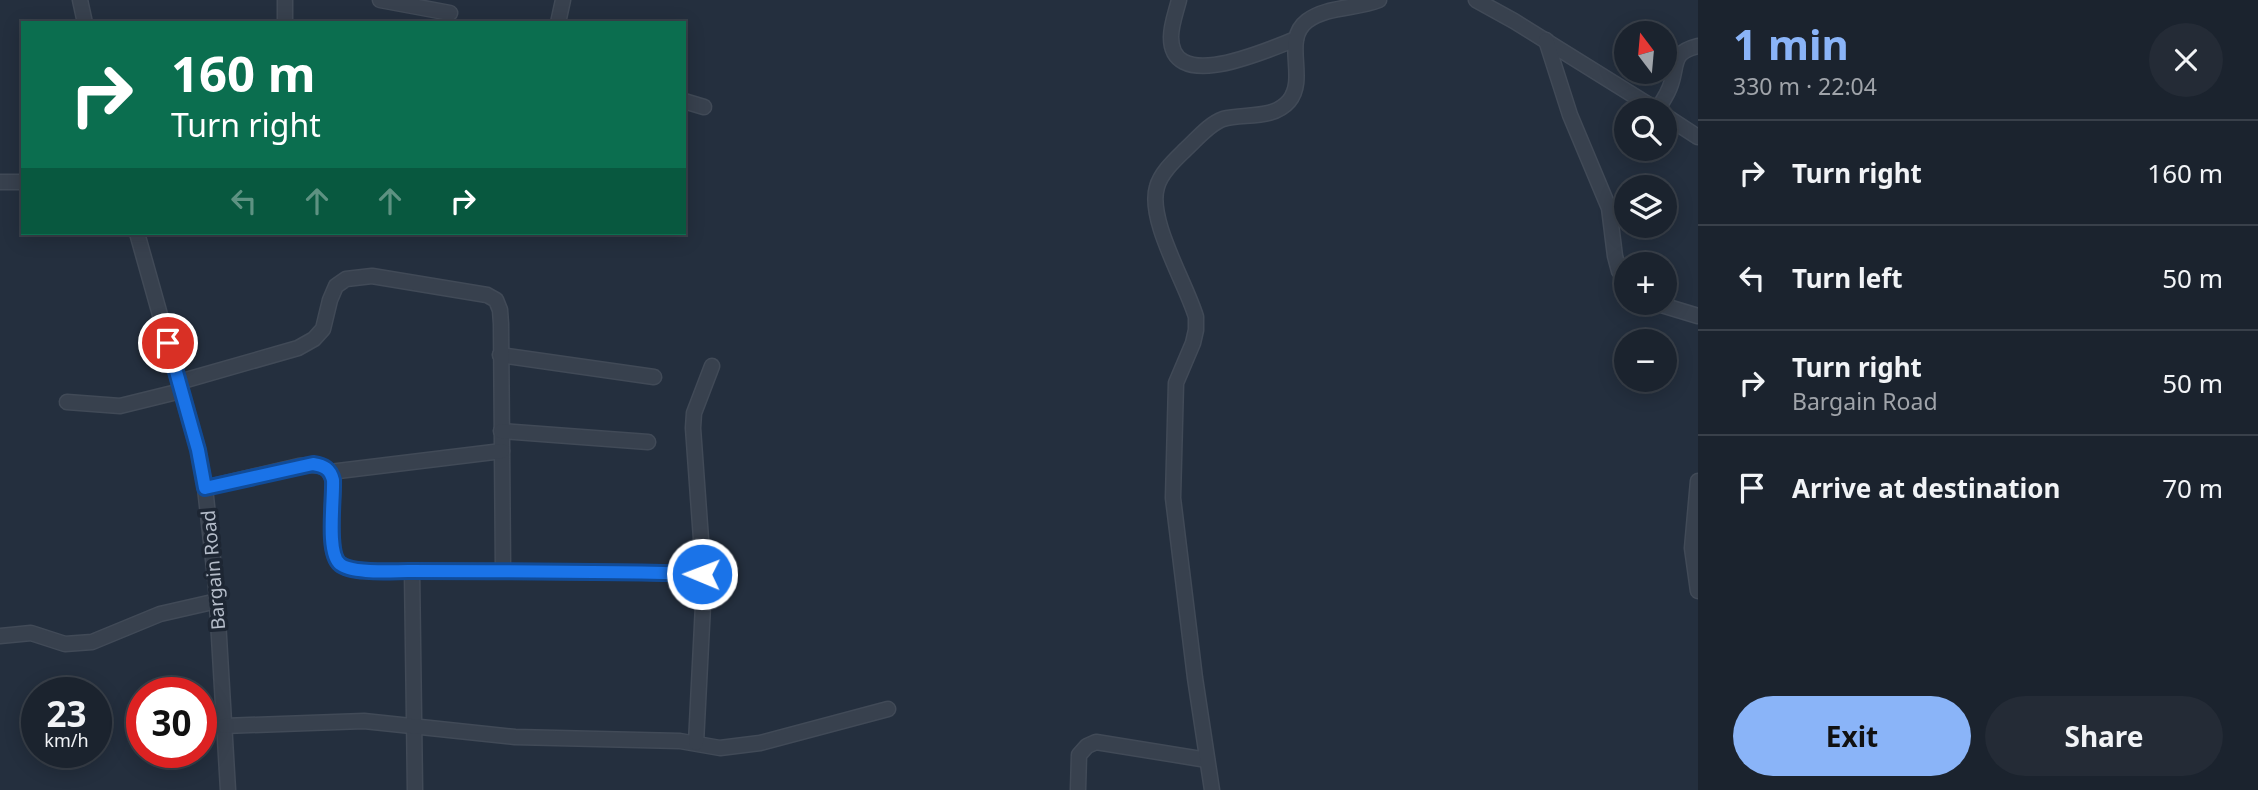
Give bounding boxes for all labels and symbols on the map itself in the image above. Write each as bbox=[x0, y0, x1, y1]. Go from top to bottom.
north arrow bbox=[1614, 21, 1676, 84]
pin bbox=[138, 313, 198, 373]
street label: Bargain Road bbox=[195, 509, 231, 631]
position arrow bbox=[665, 537, 739, 611]
speed limit sign: 30 bbox=[126, 677, 217, 768]

